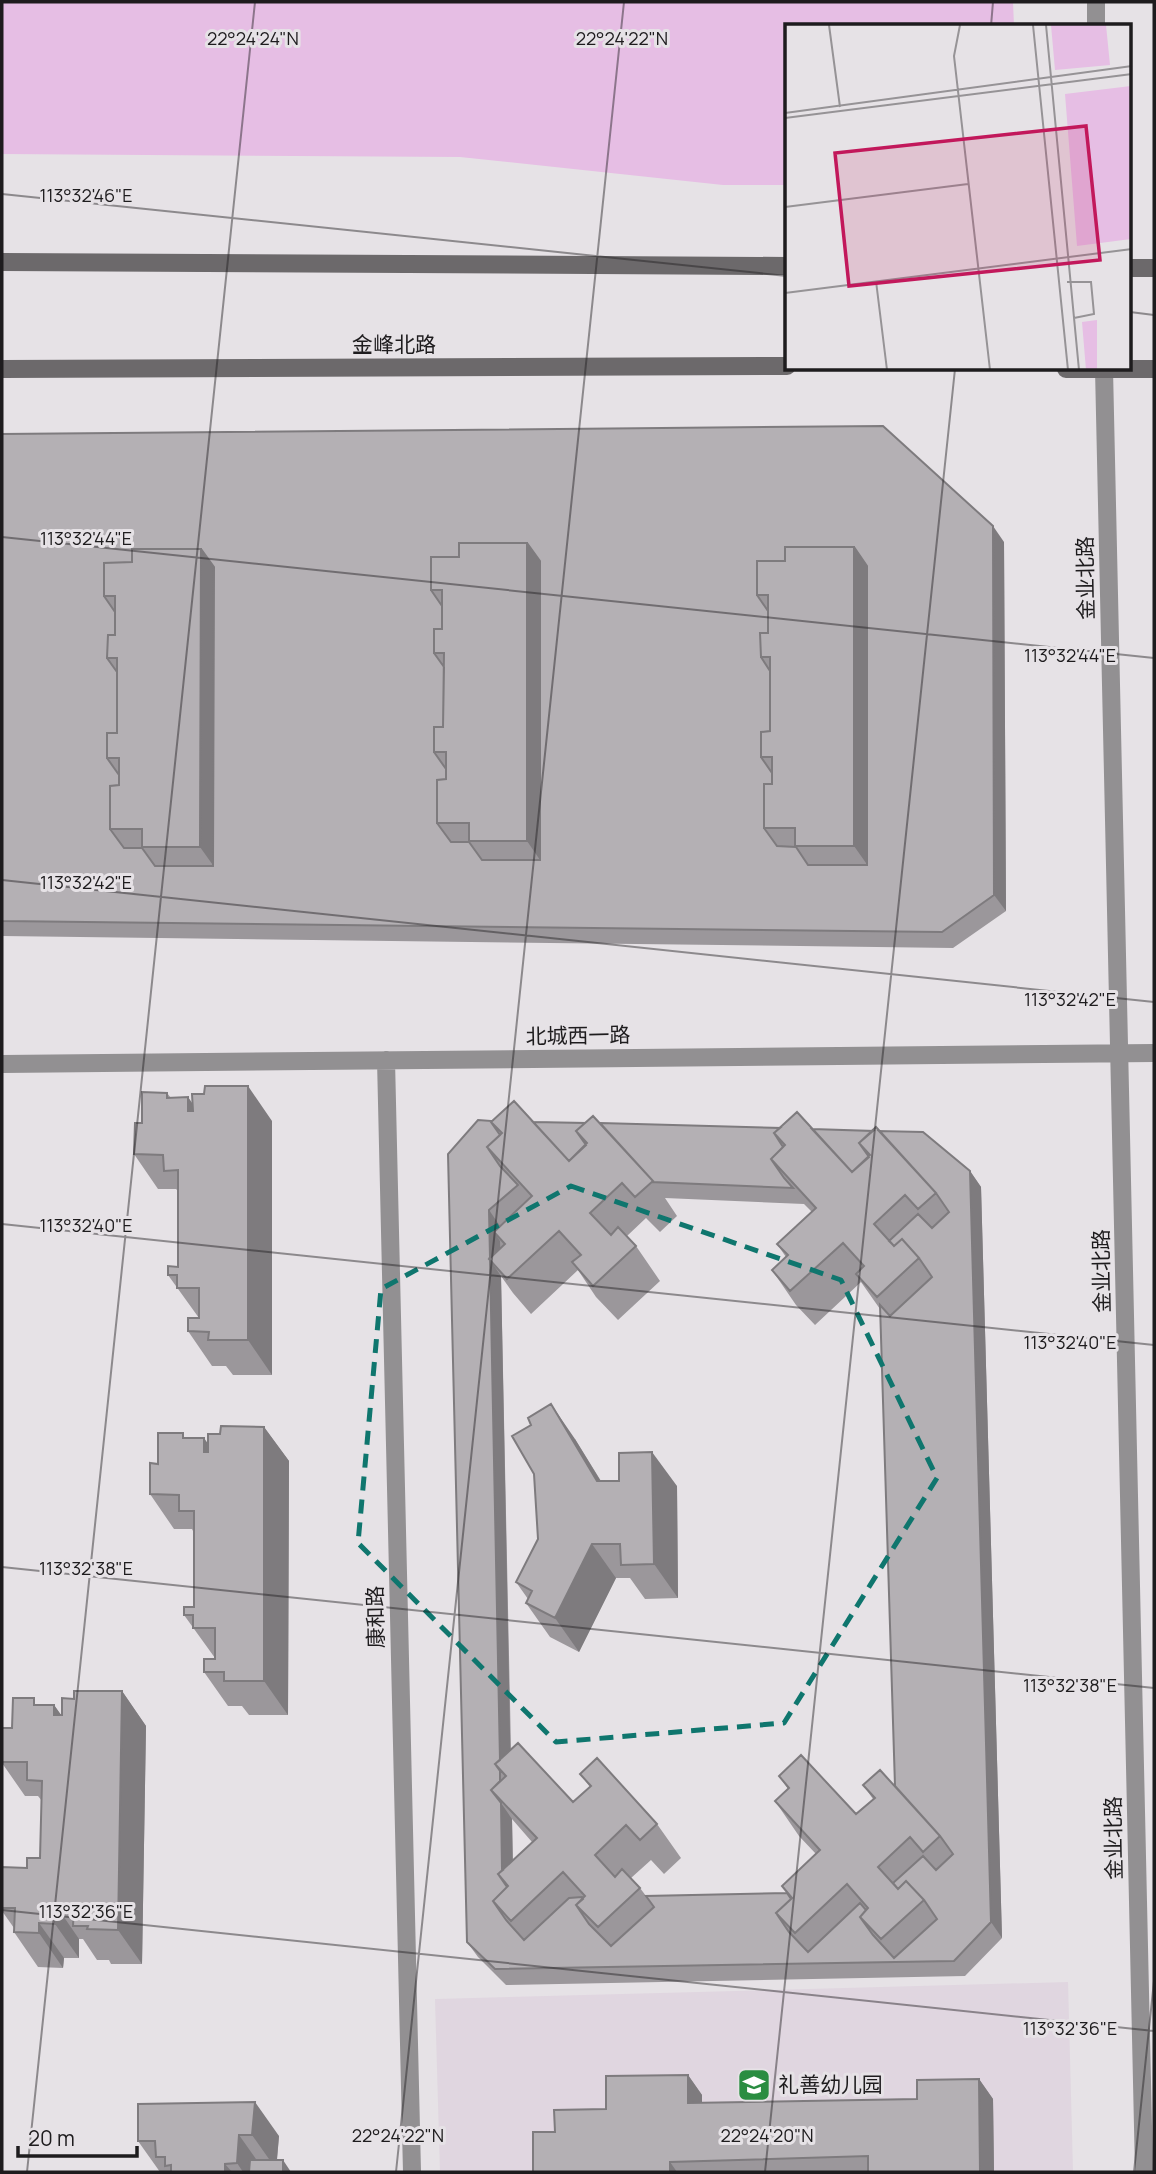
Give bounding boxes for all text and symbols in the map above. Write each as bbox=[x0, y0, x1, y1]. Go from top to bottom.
inset map bbox=[785, 24, 1132, 371]
text: 22°24'24"N bbox=[207, 26, 299, 50]
text: 22°24'22"N bbox=[576, 26, 668, 50]
text: 113°32'46"E bbox=[39, 183, 133, 207]
street label: 金峰北路 bbox=[352, 330, 436, 358]
text: 113°32'44"E bbox=[40, 526, 132, 550]
street label: 金业北路 bbox=[1070, 536, 1100, 620]
text: 113°32'44"E bbox=[1024, 643, 1116, 667]
text: 113°32'42"E bbox=[40, 870, 132, 894]
text: 113°32'42"E bbox=[1024, 987, 1116, 1011]
street label: 北城西一路 bbox=[525, 1020, 631, 1050]
text: 113°32'40"E bbox=[40, 1213, 132, 1237]
street label: 金业北路 bbox=[1086, 1229, 1116, 1313]
text: 113°32'40"E bbox=[1024, 1330, 1116, 1354]
text: 113°32'38"E bbox=[39, 1556, 133, 1580]
street label: 康和路 bbox=[360, 1585, 390, 1649]
text: 113°32'38"E bbox=[1023, 1673, 1117, 1697]
street label: 金业北路 bbox=[1098, 1796, 1128, 1880]
text: 113°32'36"E bbox=[39, 1899, 133, 1923]
text: 113°32'36"E bbox=[1023, 2016, 1117, 2040]
school or university icon: 礼善幼儿园 bbox=[735, 2066, 773, 2104]
place label: 礼善幼儿园 bbox=[778, 2070, 883, 2098]
scale bar bbox=[18, 2114, 136, 2158]
text: 22°24'22"N bbox=[352, 2123, 444, 2147]
text: 22°24'20"N bbox=[720, 2123, 814, 2147]
text: 20 m bbox=[28, 2124, 75, 2152]

